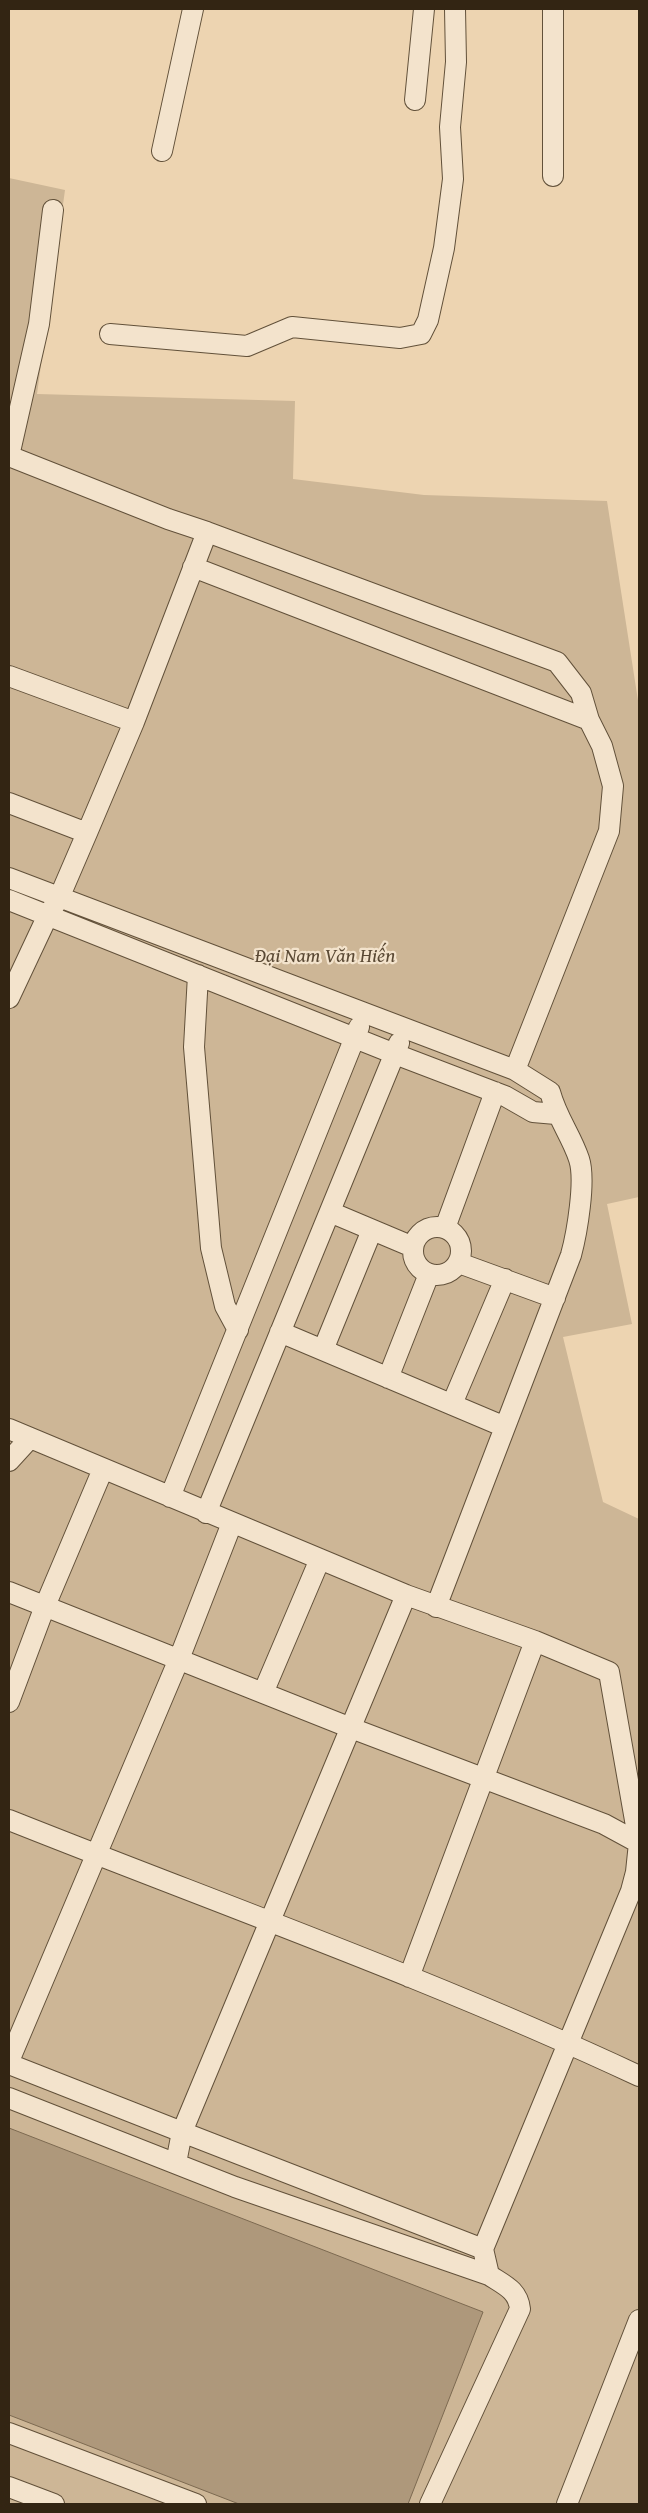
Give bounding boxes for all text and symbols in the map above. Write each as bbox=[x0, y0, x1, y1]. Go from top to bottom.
park label: Đại Nam Văn Hiến bbox=[255, 945, 395, 969]

